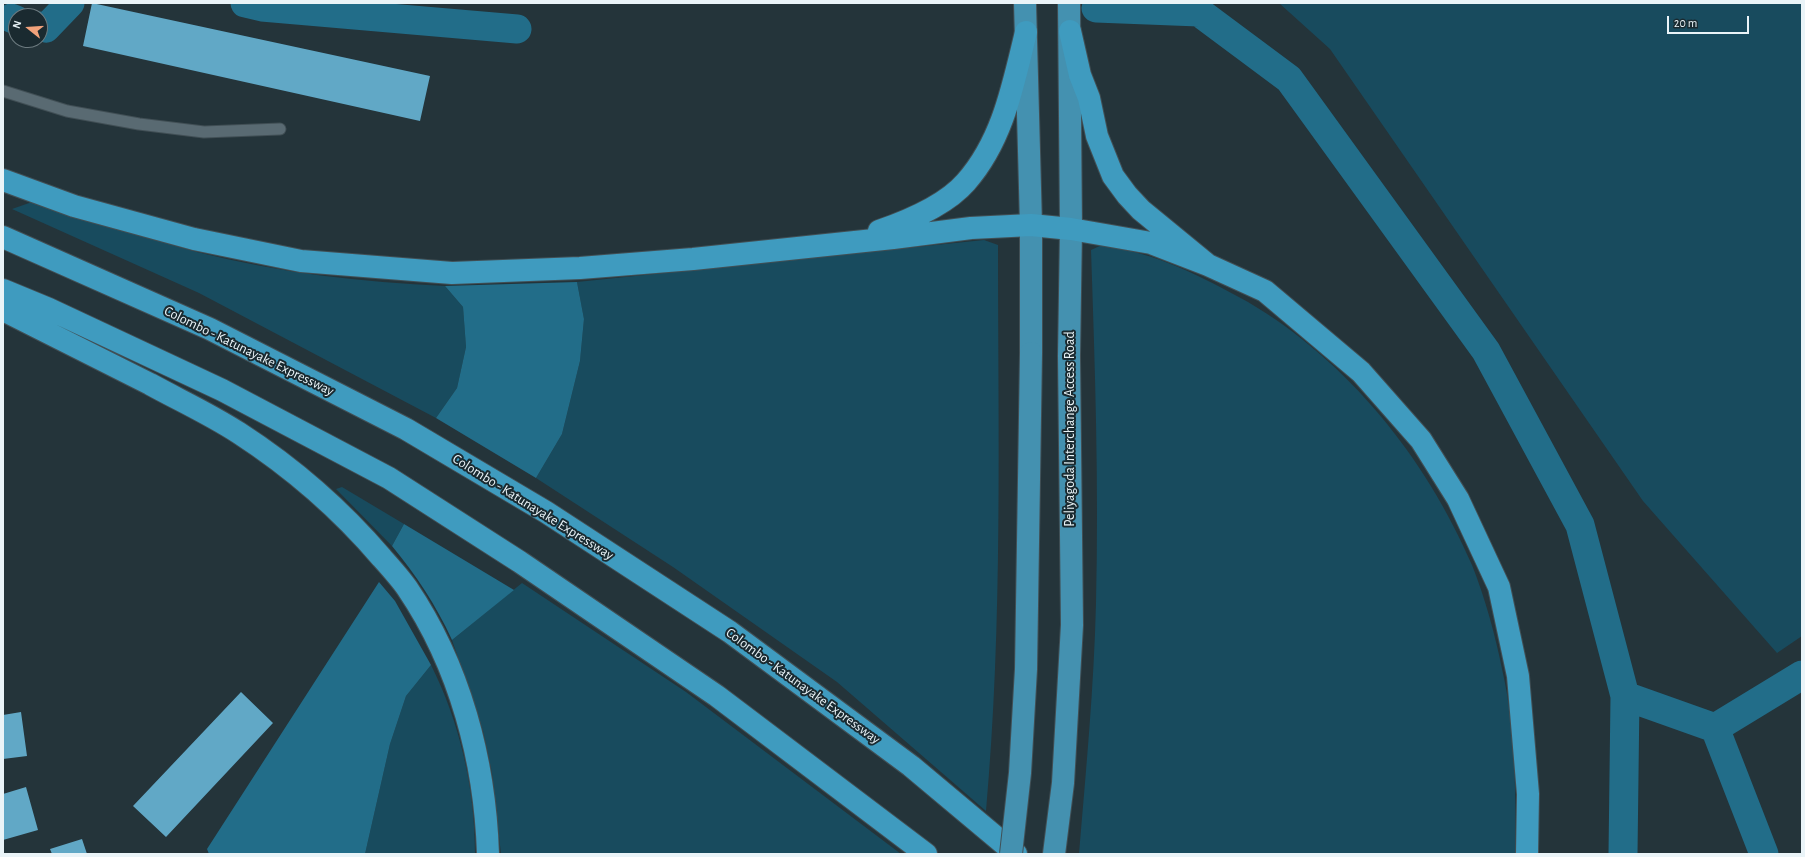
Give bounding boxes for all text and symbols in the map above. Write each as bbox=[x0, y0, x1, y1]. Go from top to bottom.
north arrow bbox=[8, 8, 48, 48]
scale bar bbox=[1669, 8, 1751, 34]
text: 20 m bbox=[1674, 17, 1697, 29]
text: N bbox=[11, 19, 23, 30]
street label: Colombo - Katunayake Expressway bbox=[161, 302, 337, 400]
street label: Peliyagoda Interchange Access Road bbox=[1062, 331, 1078, 527]
street label: Colombo - Katunayake Expressway bbox=[449, 450, 617, 564]
street label: Colombo - Katunayake Expressway bbox=[722, 624, 884, 748]

